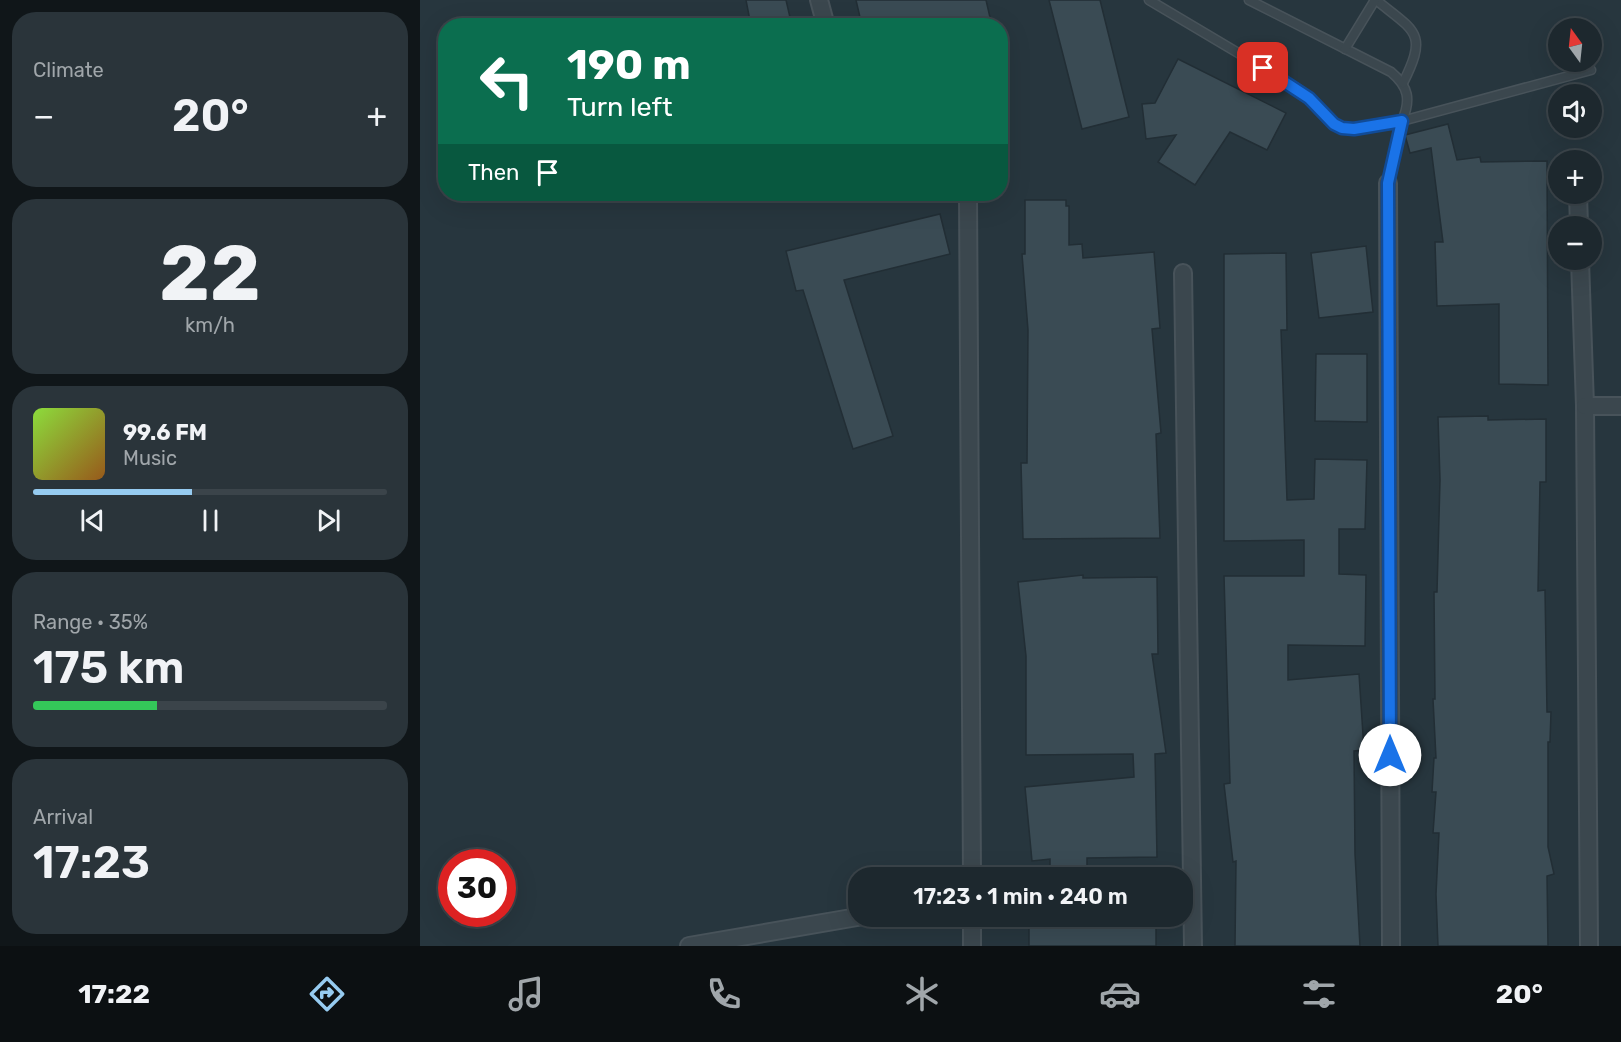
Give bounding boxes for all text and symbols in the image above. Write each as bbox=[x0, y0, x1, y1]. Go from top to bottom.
north arrow bbox=[1548, 18, 1602, 72]
map controls bbox=[1548, 18, 1602, 270]
text: 190 m bbox=[567, 40, 691, 90]
icon: left bbox=[468, 42, 546, 120]
pin bbox=[1237, 42, 1288, 93]
icon: arrive bbox=[1246, 51, 1279, 84]
text: Climate bbox=[33, 58, 104, 82]
button: sound bbox=[1548, 84, 1602, 138]
text: 20° bbox=[172, 89, 249, 142]
text: Turn left bbox=[567, 91, 672, 123]
text: − bbox=[33, 96, 54, 135]
text: + bbox=[366, 96, 387, 135]
button: + bbox=[1548, 150, 1602, 204]
icon: arrive bbox=[531, 156, 564, 189]
text: Then bbox=[468, 159, 519, 186]
button: − bbox=[1548, 216, 1602, 270]
text: 22 bbox=[159, 227, 261, 320]
text: km/h bbox=[185, 313, 235, 337]
text: 99.6 FM bbox=[123, 419, 207, 446]
text: Music bbox=[123, 446, 177, 470]
icon: previous bbox=[76, 504, 109, 537]
icon: pause bbox=[194, 504, 227, 537]
icon: next bbox=[312, 504, 345, 537]
text: Range · 35% bbox=[33, 610, 148, 634]
text: 175 km bbox=[33, 641, 184, 694]
position arrow bbox=[1358, 723, 1422, 787]
text: Arrival bbox=[33, 805, 93, 829]
text: 17:23 bbox=[33, 836, 150, 889]
speed limit sign: 30 bbox=[438, 849, 516, 927]
text: 17:23 · 1 min · 240 m bbox=[913, 883, 1128, 910]
icon: directions bbox=[306, 973, 348, 1015]
icon: music bbox=[505, 973, 547, 1015]
icon: phone bbox=[703, 973, 745, 1015]
icon: climate bbox=[901, 973, 943, 1015]
icon: car bbox=[1099, 973, 1141, 1015]
icon: filters bbox=[1298, 973, 1340, 1015]
text: 17:22 bbox=[78, 978, 150, 1010]
text: 20° bbox=[1496, 978, 1543, 1010]

